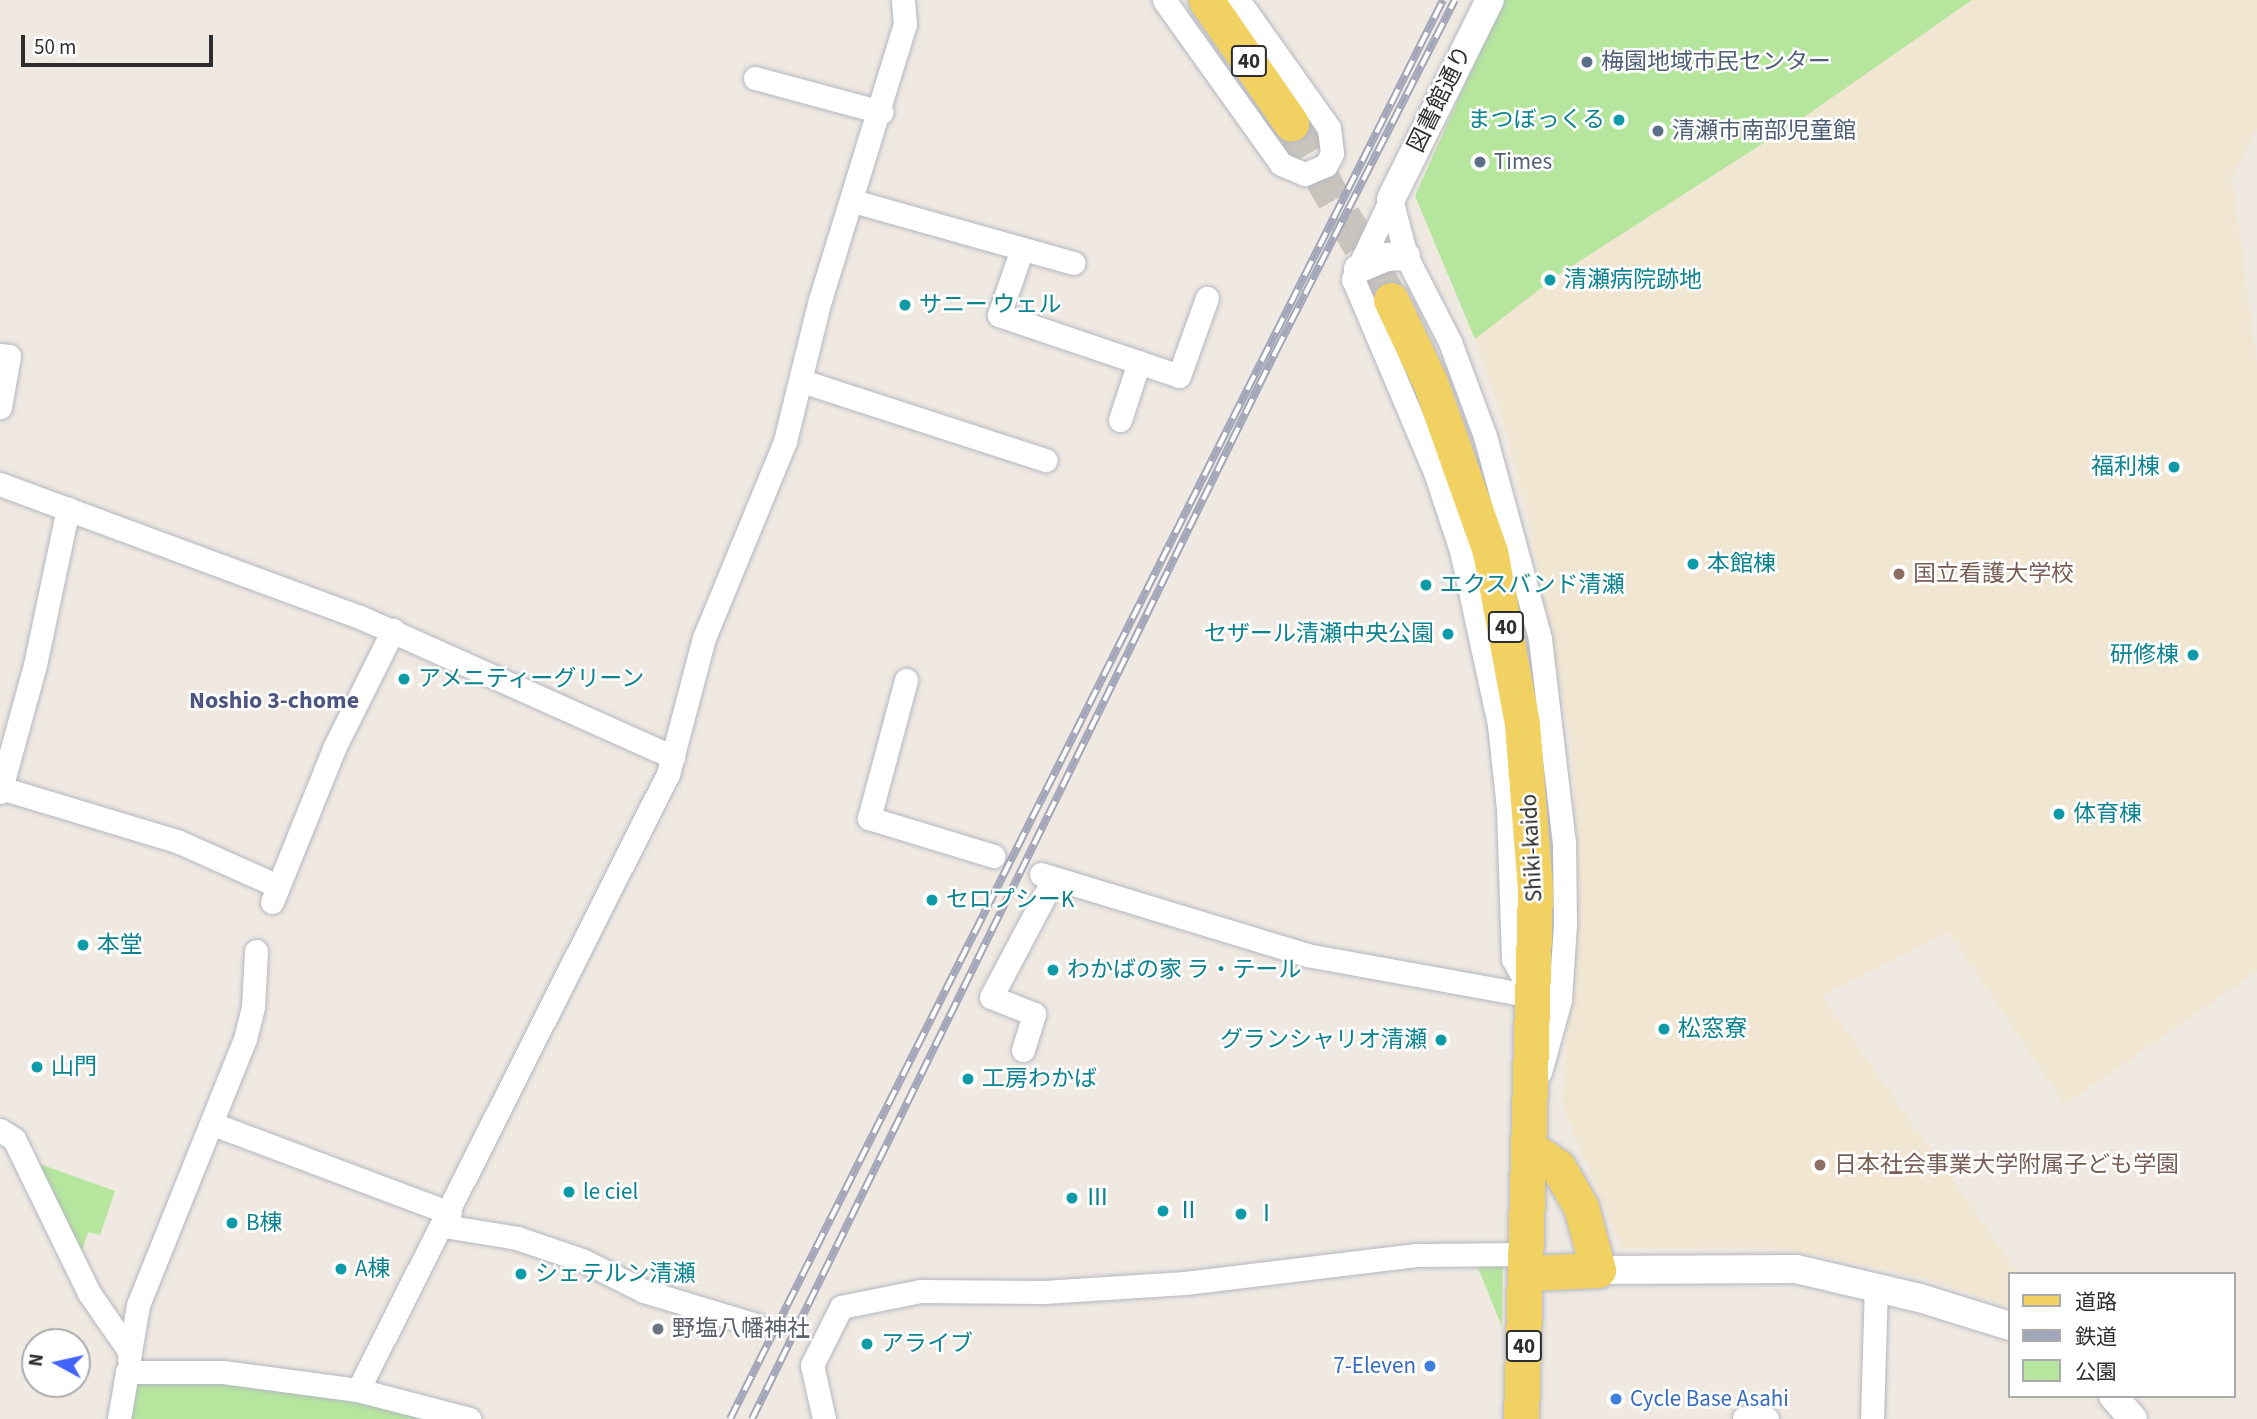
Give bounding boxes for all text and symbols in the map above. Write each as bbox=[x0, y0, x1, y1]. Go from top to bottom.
scale bar bbox=[24, 21, 217, 65]
text: 50 m bbox=[34, 32, 76, 62]
street label: 図書館通り bbox=[1402, 41, 1478, 157]
road number: 40 bbox=[1230, 43, 1268, 78]
place label: 梅園地域市民センター bbox=[1601, 48, 1831, 76]
marker: 梅園地域市民センター bbox=[1579, 54, 1595, 70]
place label: まつぼっくる bbox=[1467, 106, 1605, 134]
marker: まつぼっくる bbox=[1611, 112, 1627, 128]
place label: 清瀬市南部児童館 bbox=[1672, 117, 1856, 145]
marker: 清瀬市南部児童館 bbox=[1650, 123, 1666, 139]
place label: Times bbox=[1494, 148, 1552, 176]
marker: Times bbox=[1472, 154, 1488, 170]
place label: 清瀬病院跡地 bbox=[1564, 266, 1702, 294]
marker: 清瀬病院跡地 bbox=[1542, 272, 1558, 288]
place label: サニー ウェル bbox=[919, 291, 1062, 319]
marker: サニー ウェル bbox=[897, 297, 913, 313]
place label: 福利棟 bbox=[2091, 453, 2160, 481]
marker: 福利棟 bbox=[2166, 459, 2182, 475]
place label: 本館棟 bbox=[1707, 550, 1776, 578]
marker: 本館棟 bbox=[1685, 556, 1701, 572]
place label: 国立看護大学校 bbox=[1913, 560, 2074, 588]
marker: 国立看護大学校 bbox=[1891, 566, 1907, 582]
place label: エクスバンド清瀬 bbox=[1440, 571, 1624, 599]
marker: エクスバンド清瀬 bbox=[1418, 577, 1434, 593]
road number: 40 bbox=[1487, 610, 1525, 644]
place label: セザール清瀬中央公園 bbox=[1204, 620, 1434, 648]
marker: セザール清瀬中央公園 bbox=[1440, 626, 1456, 642]
place label: 研修棟 bbox=[2110, 641, 2179, 669]
marker: 研修棟 bbox=[2185, 647, 2201, 663]
place label: アメニティーグリーン bbox=[418, 665, 648, 693]
marker: アメニティーグリーン bbox=[396, 671, 412, 687]
district label: Noshio 3-chome bbox=[189, 687, 359, 715]
street label: Shiki-kaido bbox=[1515, 793, 1549, 903]
place label: 体育棟 bbox=[2073, 800, 2142, 828]
marker: 体育棟 bbox=[2051, 806, 2067, 822]
place label: セロプシーK bbox=[946, 886, 1074, 914]
marker: セロプシーK bbox=[924, 892, 940, 908]
place label: 本堂 bbox=[97, 931, 143, 959]
marker: 本堂 bbox=[75, 937, 91, 953]
place label: わかばの家 ラ・テール bbox=[1067, 956, 1302, 984]
marker: わかばの家 ラ・テール bbox=[1045, 962, 1061, 978]
place label: 松窓寮 bbox=[1678, 1015, 1747, 1043]
marker: 松窓寮 bbox=[1656, 1021, 1672, 1037]
place label: グランシャリオ清瀬 bbox=[1220, 1026, 1427, 1054]
marker: グランシャリオ清瀬 bbox=[1433, 1032, 1449, 1048]
place label: 山門 bbox=[51, 1053, 97, 1081]
marker: 山門 bbox=[29, 1059, 45, 1075]
place label: 工房わかば bbox=[982, 1065, 1097, 1093]
marker: 工房わかば bbox=[960, 1071, 976, 1087]
place label: 日本社会事業大学附属子ども学園 bbox=[1834, 1151, 2179, 1179]
marker: 日本社会事業大学附属子ども学園 bbox=[1812, 1157, 1828, 1173]
place label: le ciel bbox=[583, 1178, 638, 1206]
marker: le ciel bbox=[561, 1184, 577, 1200]
place label: Ⅲ bbox=[1086, 1184, 1109, 1212]
marker: Ⅲ bbox=[1064, 1190, 1080, 1206]
place label: Ⅱ bbox=[1177, 1197, 1200, 1225]
place label: Ⅰ bbox=[1255, 1200, 1278, 1228]
marker: Ⅱ bbox=[1155, 1203, 1171, 1219]
marker: Ⅰ bbox=[1233, 1206, 1249, 1222]
place label: B棟 bbox=[246, 1209, 283, 1237]
marker: B棟 bbox=[224, 1215, 240, 1231]
place label: A棟 bbox=[355, 1255, 390, 1283]
place label: シェテルン清瀬 bbox=[535, 1260, 696, 1288]
marker: A棟 bbox=[333, 1261, 349, 1277]
marker: シェテルン清瀬 bbox=[513, 1266, 529, 1282]
legend bbox=[2008, 1272, 2236, 1398]
text: 道路 bbox=[2075, 1287, 2117, 1317]
place label: 野塩八幡神社 bbox=[672, 1315, 810, 1343]
marker: 野塩八幡神社 bbox=[650, 1321, 666, 1337]
text: 鉄道 bbox=[2075, 1322, 2117, 1352]
north arrow bbox=[21, 1328, 91, 1398]
road number: 40 bbox=[1505, 1328, 1543, 1364]
place label: アライブ bbox=[881, 1330, 973, 1358]
marker: アライブ bbox=[859, 1336, 875, 1352]
text: N bbox=[22, 1352, 51, 1368]
place label: 7-Eleven bbox=[1333, 1352, 1416, 1380]
text: 公園 bbox=[2075, 1357, 2117, 1387]
marker: 7-Eleven bbox=[1422, 1358, 1438, 1374]
place label: Cycle Base Asahi bbox=[1630, 1385, 1789, 1413]
marker: Cycle Base Asahi bbox=[1608, 1391, 1624, 1407]

